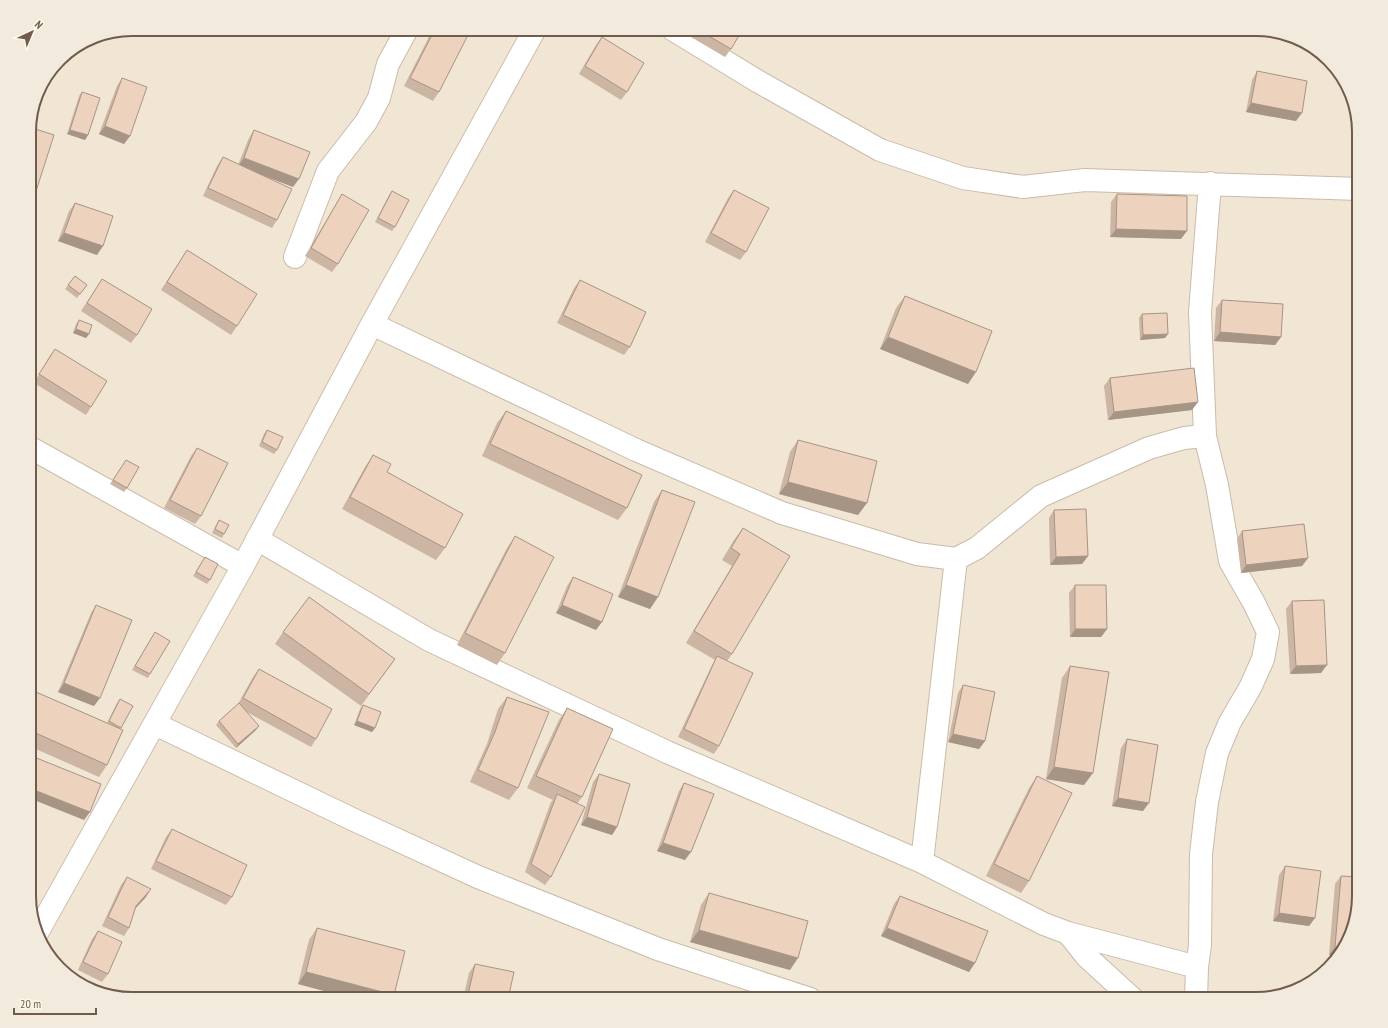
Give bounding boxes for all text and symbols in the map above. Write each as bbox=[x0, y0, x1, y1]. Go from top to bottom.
north arrow bbox=[12, 12, 52, 52]
text: N bbox=[32, 18, 46, 32]
scale bar bbox=[14, 990, 96, 1016]
text: 20 m bbox=[20, 996, 41, 1011]

